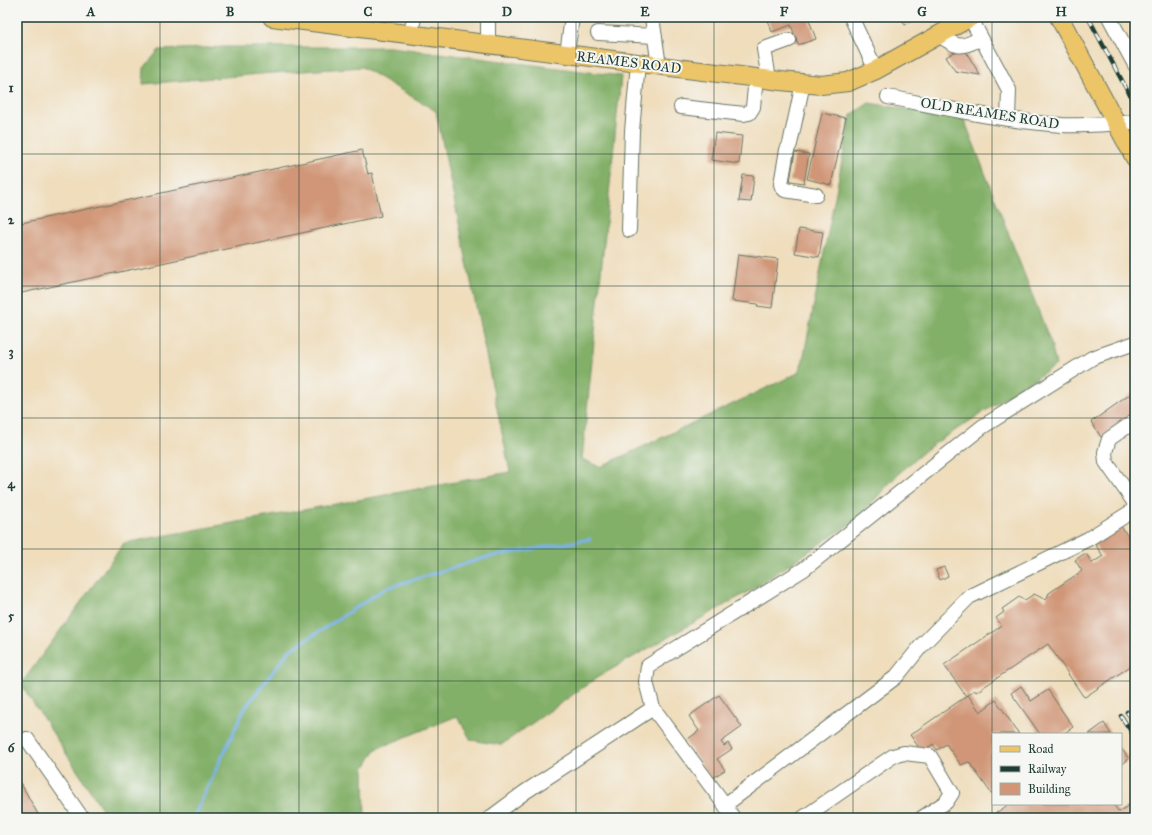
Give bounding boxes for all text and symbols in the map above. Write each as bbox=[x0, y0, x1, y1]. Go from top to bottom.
text: A bbox=[86, 4, 96, 20]
text: B bbox=[226, 4, 235, 20]
text: C bbox=[364, 4, 373, 20]
text: D bbox=[502, 4, 512, 20]
text: E bbox=[640, 4, 650, 20]
text: F bbox=[780, 4, 789, 20]
text: G bbox=[917, 4, 927, 20]
text: H bbox=[1055, 4, 1067, 20]
street label: REAMES ROAD bbox=[576, 48, 682, 77]
text: 1 bbox=[8, 80, 14, 96]
street label: OLD REAMES ROAD bbox=[919, 94, 1061, 133]
text: 2 bbox=[8, 212, 15, 228]
text: 3 bbox=[8, 344, 14, 360]
text: 4 bbox=[7, 476, 15, 492]
text: 5 bbox=[8, 608, 15, 624]
legend bbox=[992, 733, 1122, 805]
text: 6 bbox=[8, 740, 16, 756]
text: Road bbox=[1028, 742, 1054, 756]
text: Railway bbox=[1028, 762, 1067, 776]
text: Building bbox=[1028, 782, 1071, 797]

